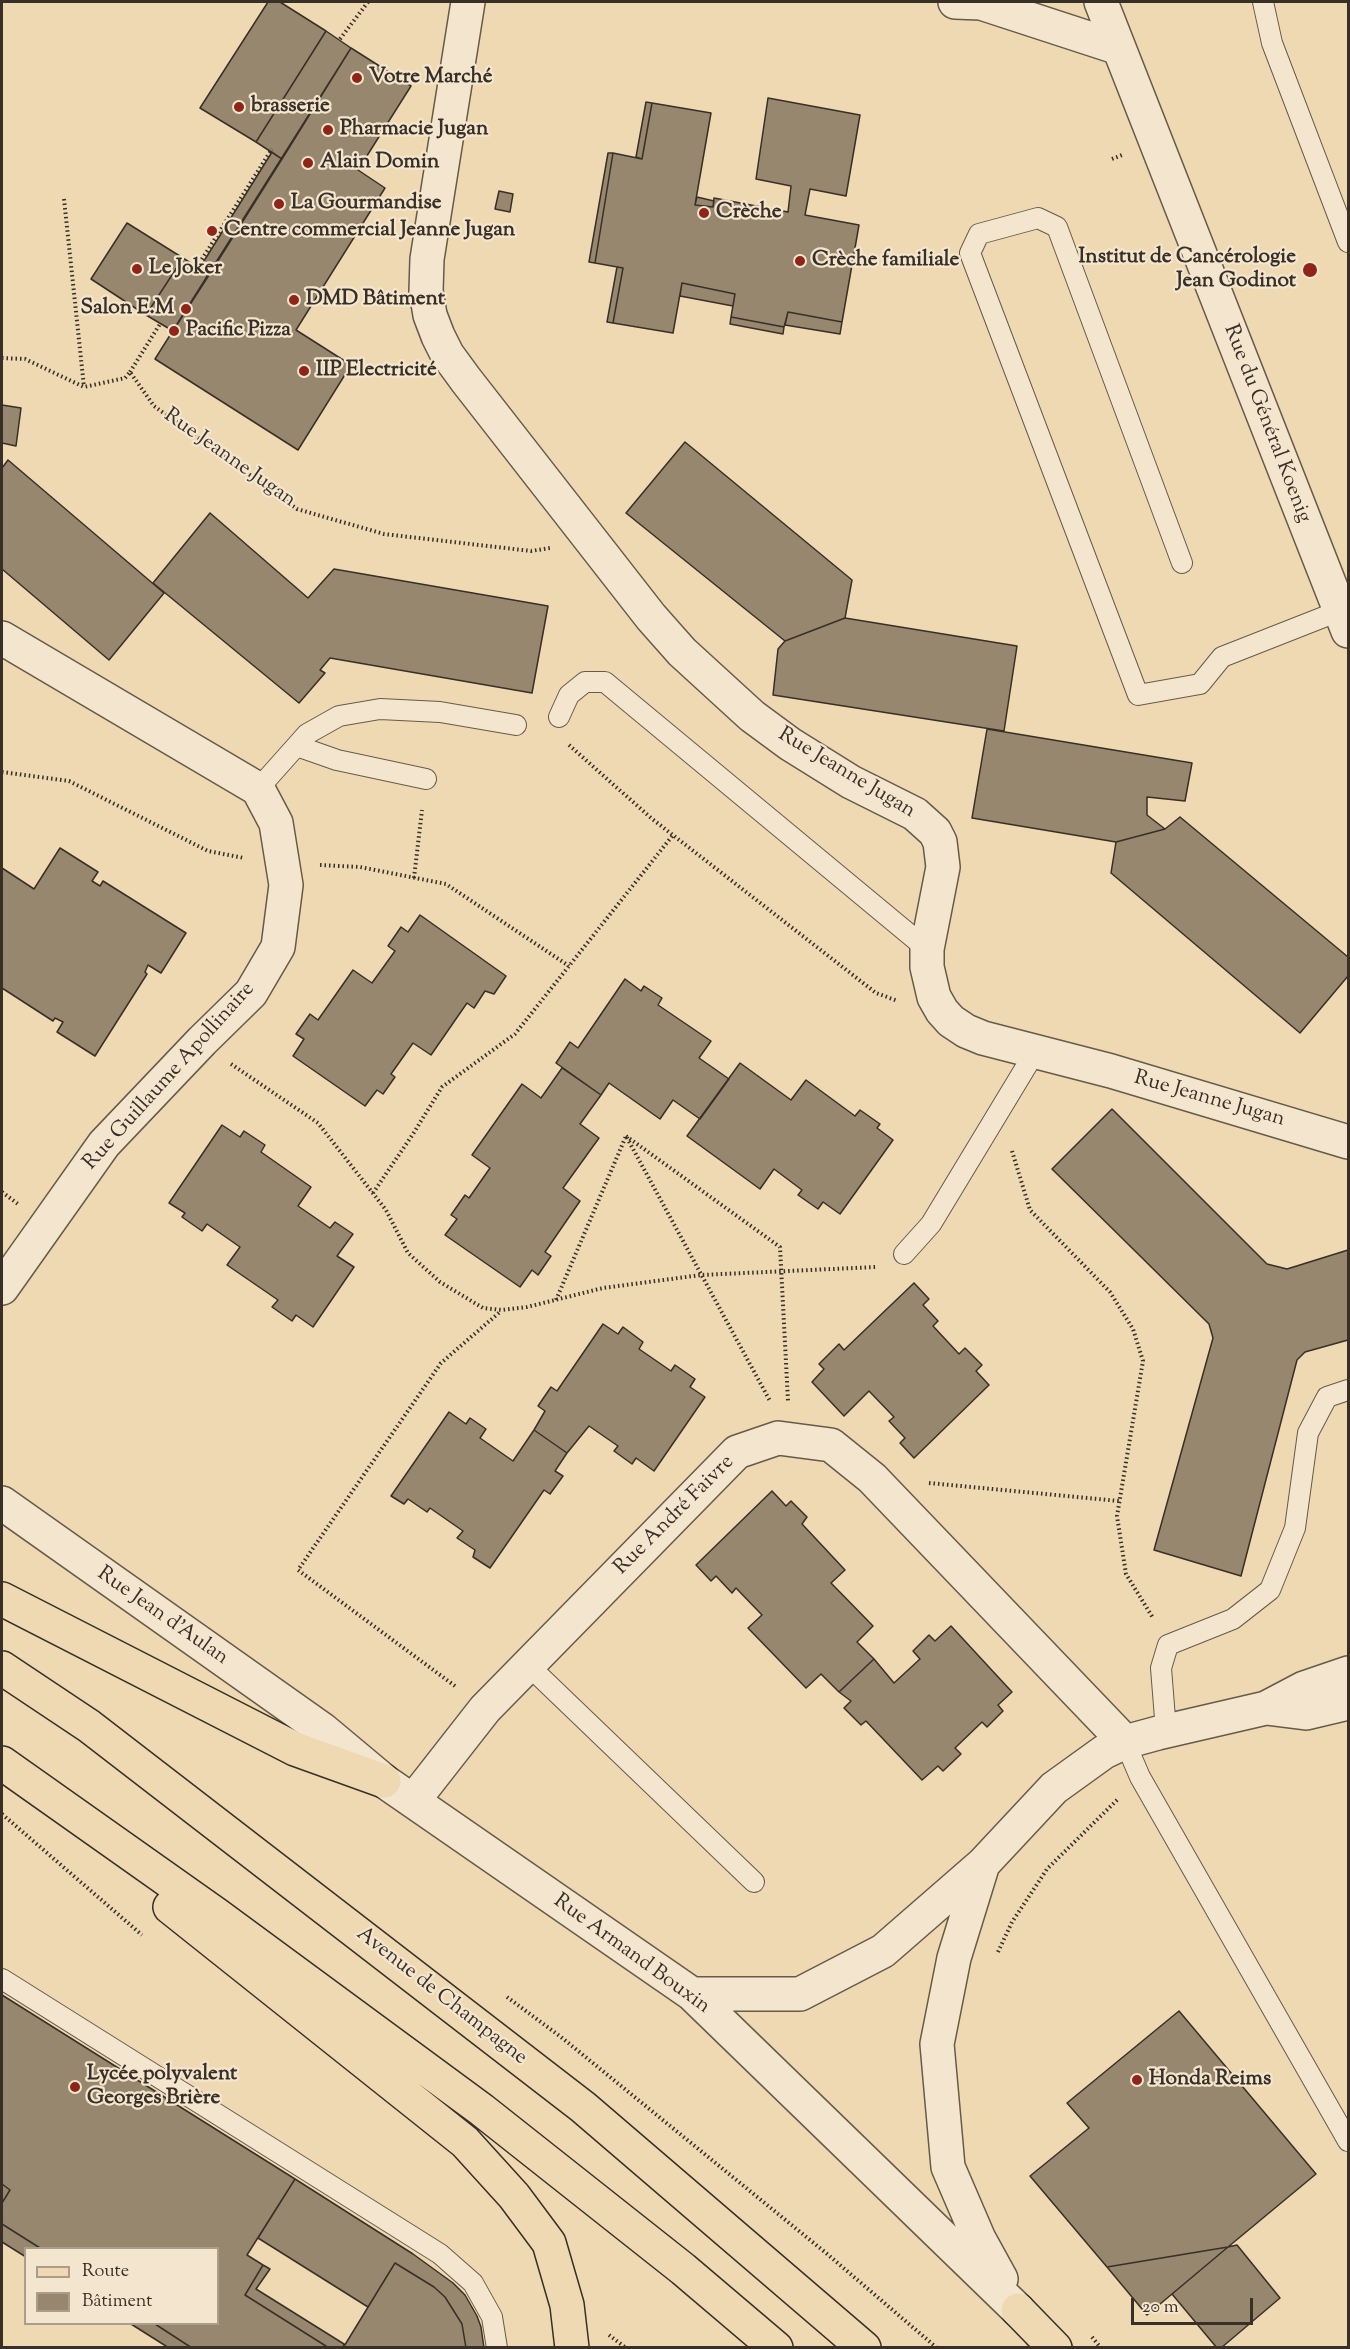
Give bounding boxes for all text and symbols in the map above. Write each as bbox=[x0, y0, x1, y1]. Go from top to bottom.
place label: Votre Marché bbox=[369, 65, 492, 91]
marker: Votre Marché bbox=[350, 71, 364, 85]
place label: brasserie bbox=[251, 94, 330, 120]
marker: brasserie bbox=[232, 100, 246, 114]
place label: Pharmacie Jugan bbox=[340, 117, 488, 143]
marker: Pharmacie Jugan bbox=[321, 123, 335, 137]
place label: Alain Domin bbox=[320, 150, 439, 176]
marker: Alain Domin bbox=[301, 156, 315, 170]
place label: La Gourmandise bbox=[291, 191, 442, 217]
marker: La Gourmandise bbox=[272, 197, 286, 211]
place label: Crèche bbox=[716, 200, 782, 226]
marker: Crèche bbox=[697, 206, 711, 220]
place label: Centre commercial Jeanne Jugan bbox=[224, 218, 515, 244]
marker: Centre commercial Jeanne Jugan bbox=[205, 224, 219, 238]
place label: Institut de Cancérologie Jean Godinot bbox=[1078, 245, 1296, 295]
place label: Crèche familiale bbox=[812, 248, 959, 274]
marker: Crèche familiale bbox=[793, 254, 807, 268]
place label: Le Joker bbox=[149, 256, 222, 282]
marker: Institut de Cancérologie Jean Godinot bbox=[1301, 261, 1319, 279]
marker: Le Joker bbox=[130, 262, 144, 276]
place label: DMD Bâtiment bbox=[306, 287, 445, 313]
marker: DMD Bâtiment bbox=[287, 293, 301, 307]
place label: Salon E.M bbox=[81, 296, 174, 322]
marker: Salon E.M bbox=[179, 302, 193, 316]
place label: Pacific Pizza bbox=[186, 318, 291, 344]
street label: Rue du Général Koenig bbox=[1217, 321, 1315, 527]
marker: Pacific Pizza bbox=[167, 324, 181, 338]
place label: IIP Electricité bbox=[316, 358, 437, 384]
marker: IIP Electricité bbox=[297, 364, 311, 378]
street label: Rue Jeanne Jugan bbox=[158, 404, 300, 514]
street label: Rue Jeanne Jugan bbox=[773, 723, 919, 825]
street label: Rue Guillaume Apollinaire bbox=[79, 978, 261, 1176]
street label: Rue Jeanne Jugan bbox=[1131, 1066, 1287, 1134]
street label: Rue André Faivre bbox=[610, 1451, 740, 1581]
street label: Rue Jean d'Aulan bbox=[92, 1562, 232, 1672]
street label: Rue Armand Bouxin bbox=[548, 1890, 714, 2020]
street label: Avenue de Champagne bbox=[351, 1922, 531, 2072]
place label: Lycée polyvalent Georges Brière bbox=[87, 2062, 237, 2112]
place label: Honda Reims bbox=[1149, 2067, 1271, 2093]
marker: Honda Reims bbox=[1130, 2073, 1144, 2087]
marker: Lycée polyvalent Georges Brière bbox=[68, 2080, 82, 2094]
legend bbox=[24, 2247, 219, 2325]
text: Route bbox=[82, 2259, 129, 2285]
scale bar bbox=[1134, 2286, 1256, 2324]
text: Bâtiment bbox=[82, 2289, 152, 2315]
text: 20 m bbox=[1142, 2295, 1179, 2321]

